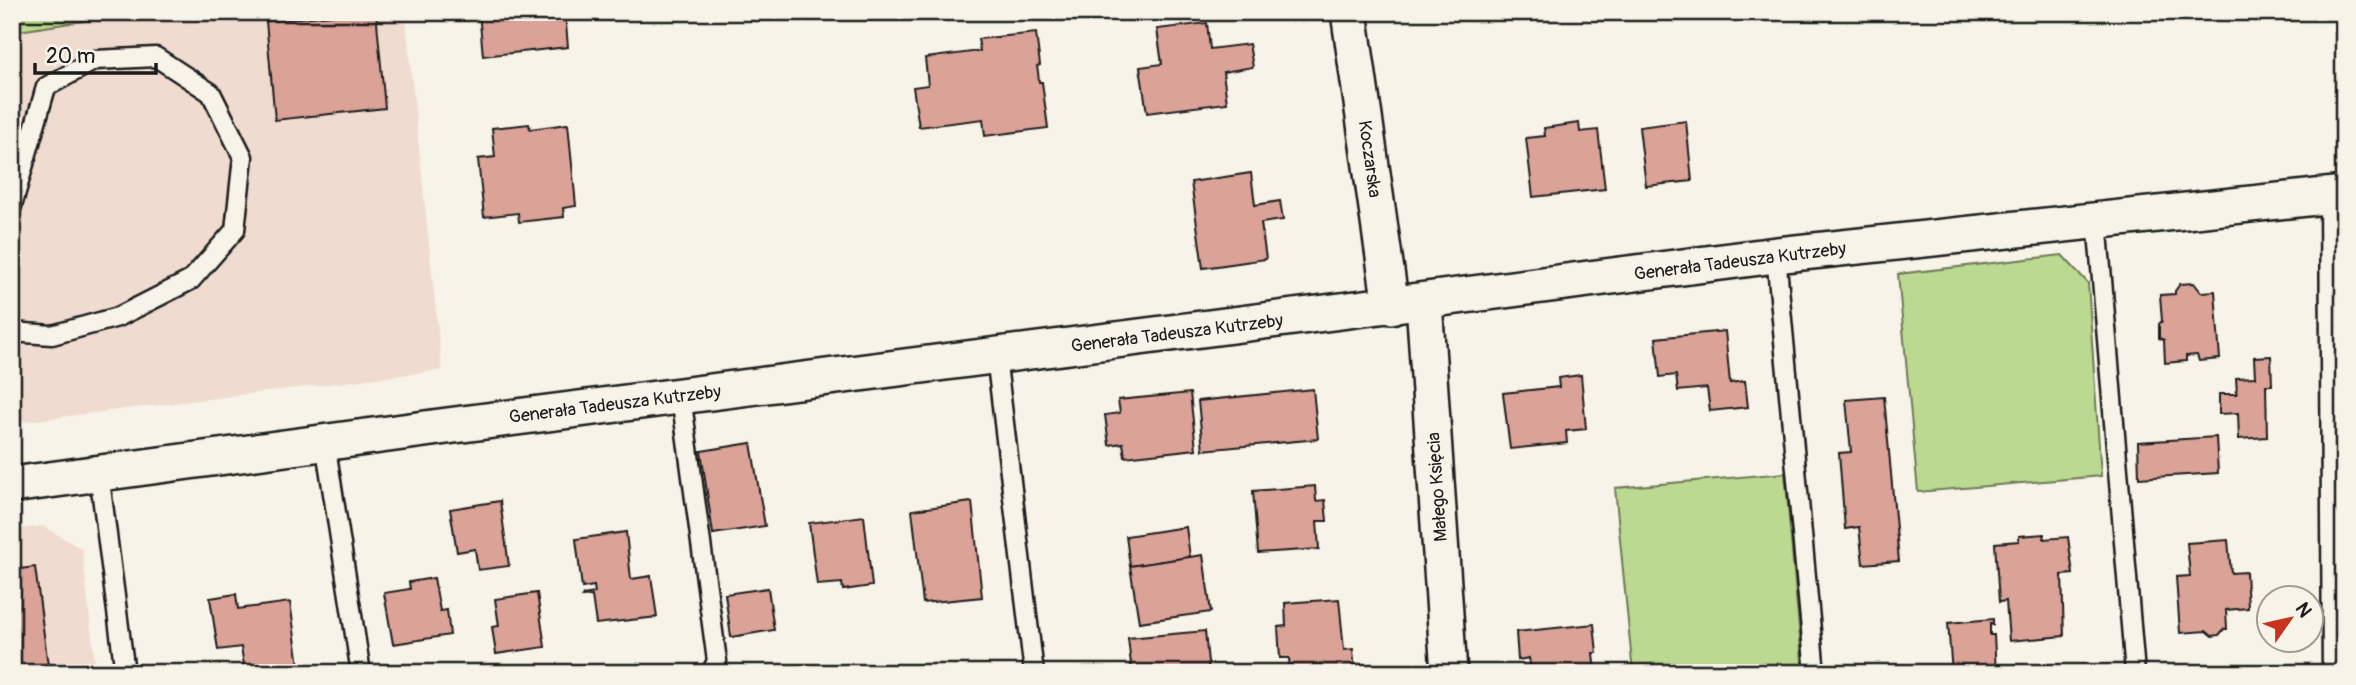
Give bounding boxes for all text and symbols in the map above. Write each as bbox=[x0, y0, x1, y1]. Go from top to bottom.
scale bar bbox=[35, 32, 156, 76]
text: 20 m bbox=[46, 43, 95, 70]
street label: Koczarska bbox=[1353, 119, 1386, 199]
street label: Generała Tadeusza Kutrzeby bbox=[1633, 237, 1848, 286]
street label: Generała Tadeusza Kutrzeby bbox=[1070, 309, 1285, 358]
street label: Generała Tadeusza Kutrzeby bbox=[508, 380, 723, 429]
street label: Małego Księcia bbox=[1422, 431, 1453, 542]
north arrow bbox=[2254, 584, 2324, 654]
text: N bbox=[2290, 598, 2317, 622]

